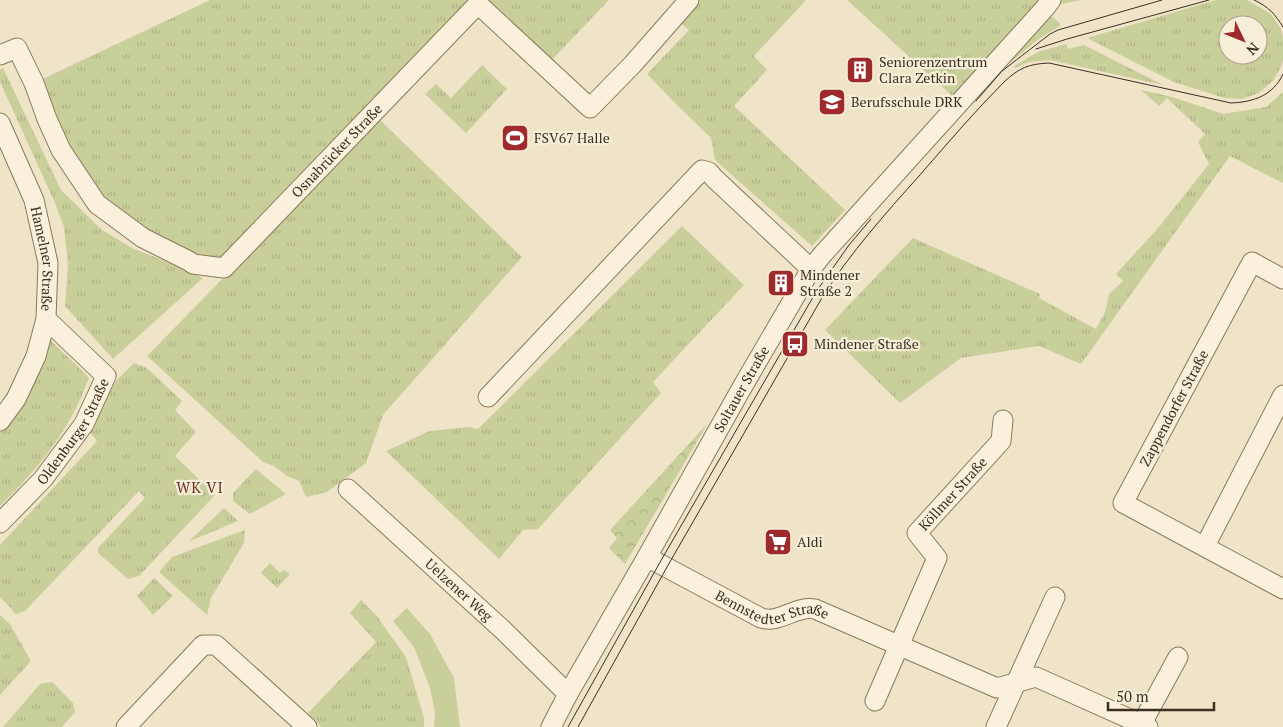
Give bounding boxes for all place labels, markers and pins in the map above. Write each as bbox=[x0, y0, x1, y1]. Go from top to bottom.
place label: Seniorenzentrum Clara Zetkin bbox=[879, 52, 987, 87]
building icon: Seniorenzentrum Clara Zetkin bbox=[845, 55, 875, 85]
school or university icon: Berufsschule DRK bbox=[817, 87, 847, 117]
place label: Berufsschule DRK bbox=[851, 92, 963, 111]
sports icon: FSV67 Halle bbox=[500, 123, 530, 153]
place label: FSV67 Halle bbox=[534, 128, 610, 147]
place label: Mindener Straße 2 bbox=[800, 265, 861, 300]
building icon: Mindener Straße 2 bbox=[766, 268, 796, 298]
bus stop icon: Mindener Straße bbox=[780, 329, 810, 359]
place label: Mindener Straße bbox=[814, 334, 919, 353]
supermarket icon: Aldi bbox=[763, 527, 793, 557]
place label: Aldi bbox=[797, 532, 823, 551]

